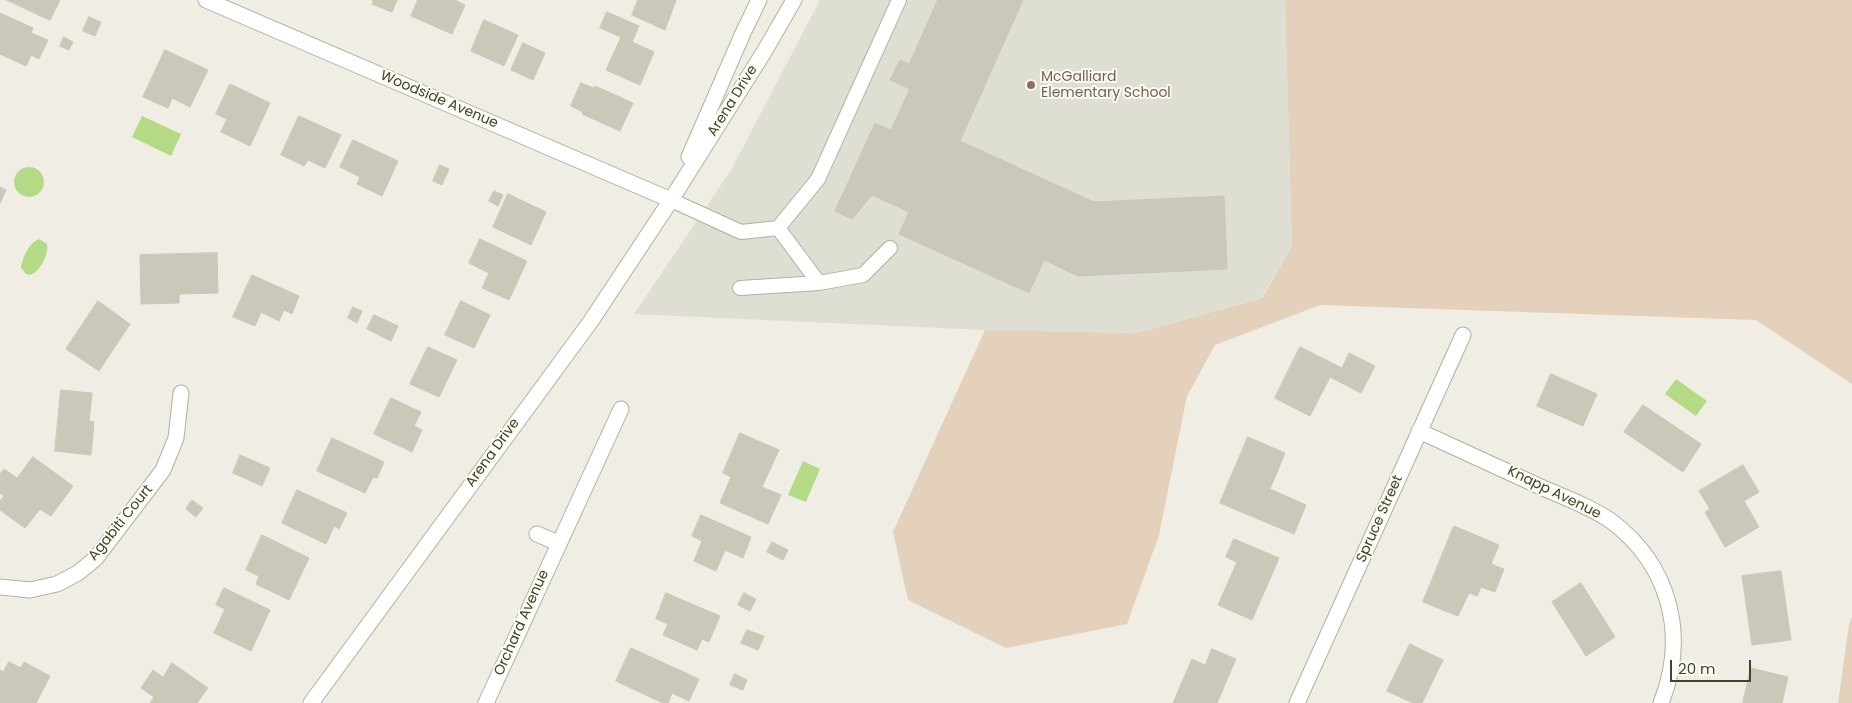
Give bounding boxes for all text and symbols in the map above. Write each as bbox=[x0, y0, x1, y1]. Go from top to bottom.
street label: Arena Drive bbox=[705, 62, 761, 140]
street label: Woodside Avenue bbox=[378, 68, 500, 132]
place label: McGalliard Elementary School bbox=[1041, 69, 1171, 102]
marker: McGalliard Elementary School bbox=[1025, 79, 1037, 91]
street label: Arena Drive bbox=[463, 415, 523, 491]
street label: Knapp Avenue bbox=[1504, 463, 1604, 523]
street label: Spruce Street bbox=[1353, 473, 1407, 565]
street label: Agabiti Court bbox=[85, 482, 157, 564]
street label: Orchard Avenue bbox=[491, 567, 553, 679]
scale bar bbox=[1672, 650, 1753, 682]
text: 20 m bbox=[1678, 658, 1716, 679]

